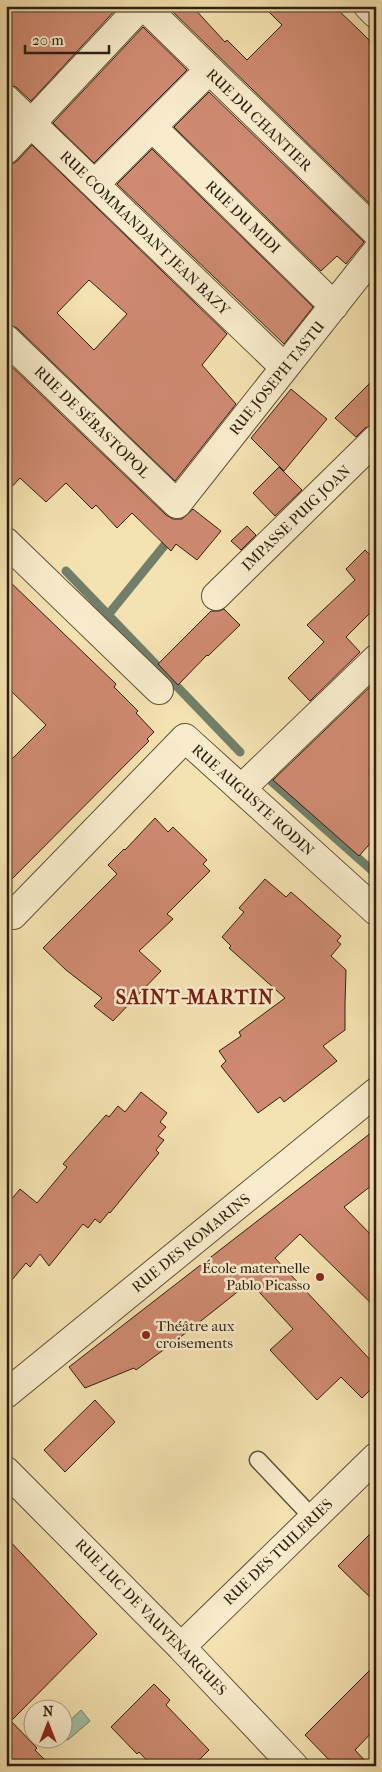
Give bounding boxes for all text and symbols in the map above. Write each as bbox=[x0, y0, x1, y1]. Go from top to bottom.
scale bar bbox=[25, 22, 109, 54]
text: 20 m bbox=[32, 31, 64, 49]
street label: RUE DU CHANTIER bbox=[203, 65, 316, 176]
street label: RUE COMMANDANT JEAN BAZY bbox=[56, 147, 234, 320]
street label: RUE DU MIDI bbox=[202, 177, 284, 257]
street label: RUE JOSEPH TASTU bbox=[225, 317, 329, 439]
street label: RUE DE SÉBASTOPOL bbox=[30, 362, 154, 482]
street label: IMPASSE PUIG JOAN bbox=[238, 461, 355, 575]
street label: RUE AUGUSTE RODIN bbox=[188, 740, 318, 860]
district label: SAINT-MARTIN bbox=[116, 986, 274, 1009]
street label: RUE DES ROMARINS bbox=[128, 1190, 254, 1296]
place label: École maternelle Pablo Picasso bbox=[202, 1259, 311, 1294]
marker: École maternelle Pablo Picasso bbox=[314, 1271, 326, 1283]
place label: Théâtre aux croisements bbox=[156, 1317, 235, 1352]
marker: Théâtre aux croisements bbox=[140, 1329, 152, 1341]
street label: RUE DES TUILERIES bbox=[220, 1495, 337, 1609]
street label: RUE LUC DE VAUVENARGUES bbox=[71, 1535, 231, 1699]
north arrow bbox=[22, 1700, 72, 1750]
text: N bbox=[43, 1703, 54, 1720]

